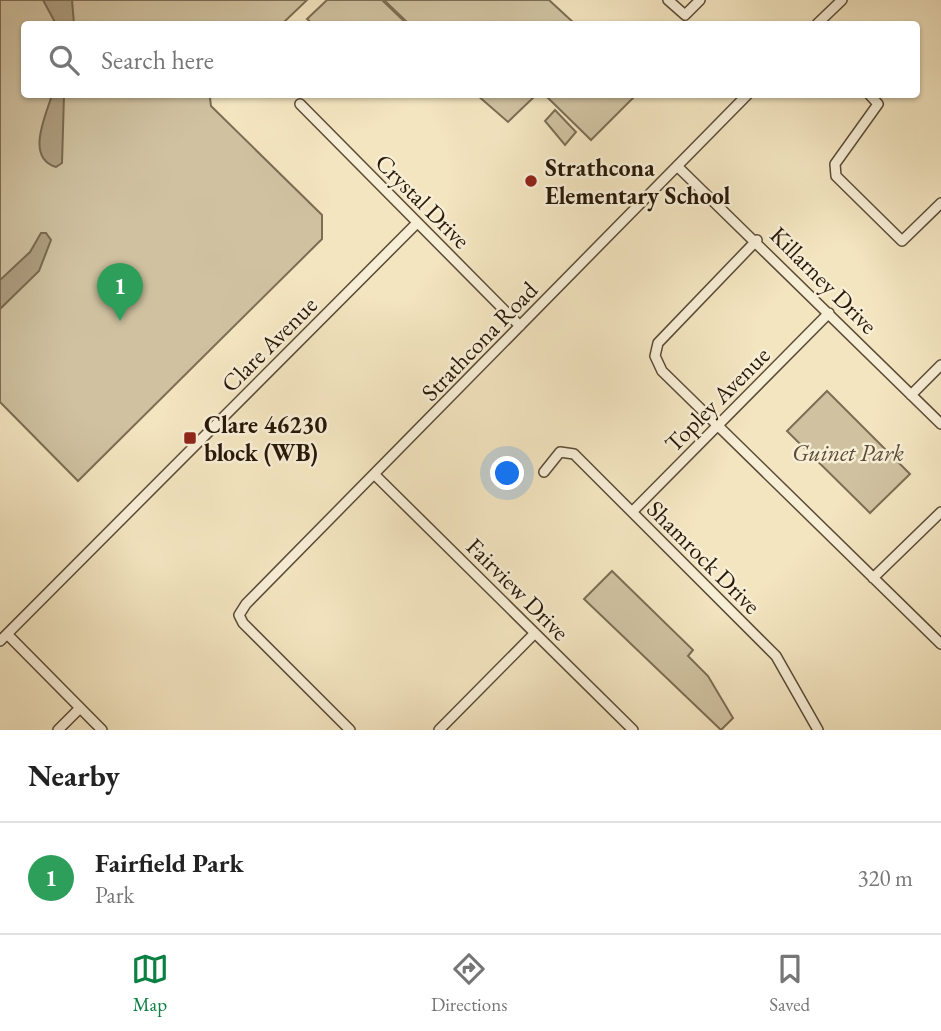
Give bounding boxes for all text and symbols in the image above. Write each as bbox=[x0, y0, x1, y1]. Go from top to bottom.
search box bbox=[21, 21, 920, 98]
icon: search bbox=[45, 41, 83, 79]
text: Search here bbox=[101, 43, 214, 77]
street label: Crystal Drive bbox=[369, 147, 477, 255]
place label: Strathcona Elementary School bbox=[545, 152, 731, 212]
marker: Strathcona Elementary School bbox=[523, 173, 539, 189]
street label: Killarney Drive bbox=[764, 220, 884, 340]
pin: 1 bbox=[97, 263, 143, 321]
street label: Strathcona Road bbox=[414, 274, 544, 407]
street label: Clare Avenue bbox=[214, 289, 324, 399]
street label: Topley Avenue bbox=[658, 340, 776, 458]
place label: Clare 46230 block (WB) bbox=[204, 409, 327, 468]
marker: Clare 46230 block (WB) bbox=[182, 430, 198, 446]
park label: Guinet Park bbox=[792, 437, 904, 468]
your location bbox=[490, 456, 524, 490]
street label: Shamrock Drive bbox=[640, 493, 768, 621]
street label: Fairview Drive bbox=[460, 531, 576, 647]
text: Nearby bbox=[28, 756, 120, 795]
text: Fairfield Park bbox=[95, 846, 244, 880]
text: 1 bbox=[45, 863, 57, 893]
text: 320 m bbox=[857, 863, 913, 893]
text: Park bbox=[95, 880, 134, 910]
tab: Map bbox=[131, 950, 169, 1017]
tab: Directions bbox=[431, 950, 507, 1017]
tab: Saved bbox=[769, 950, 810, 1017]

